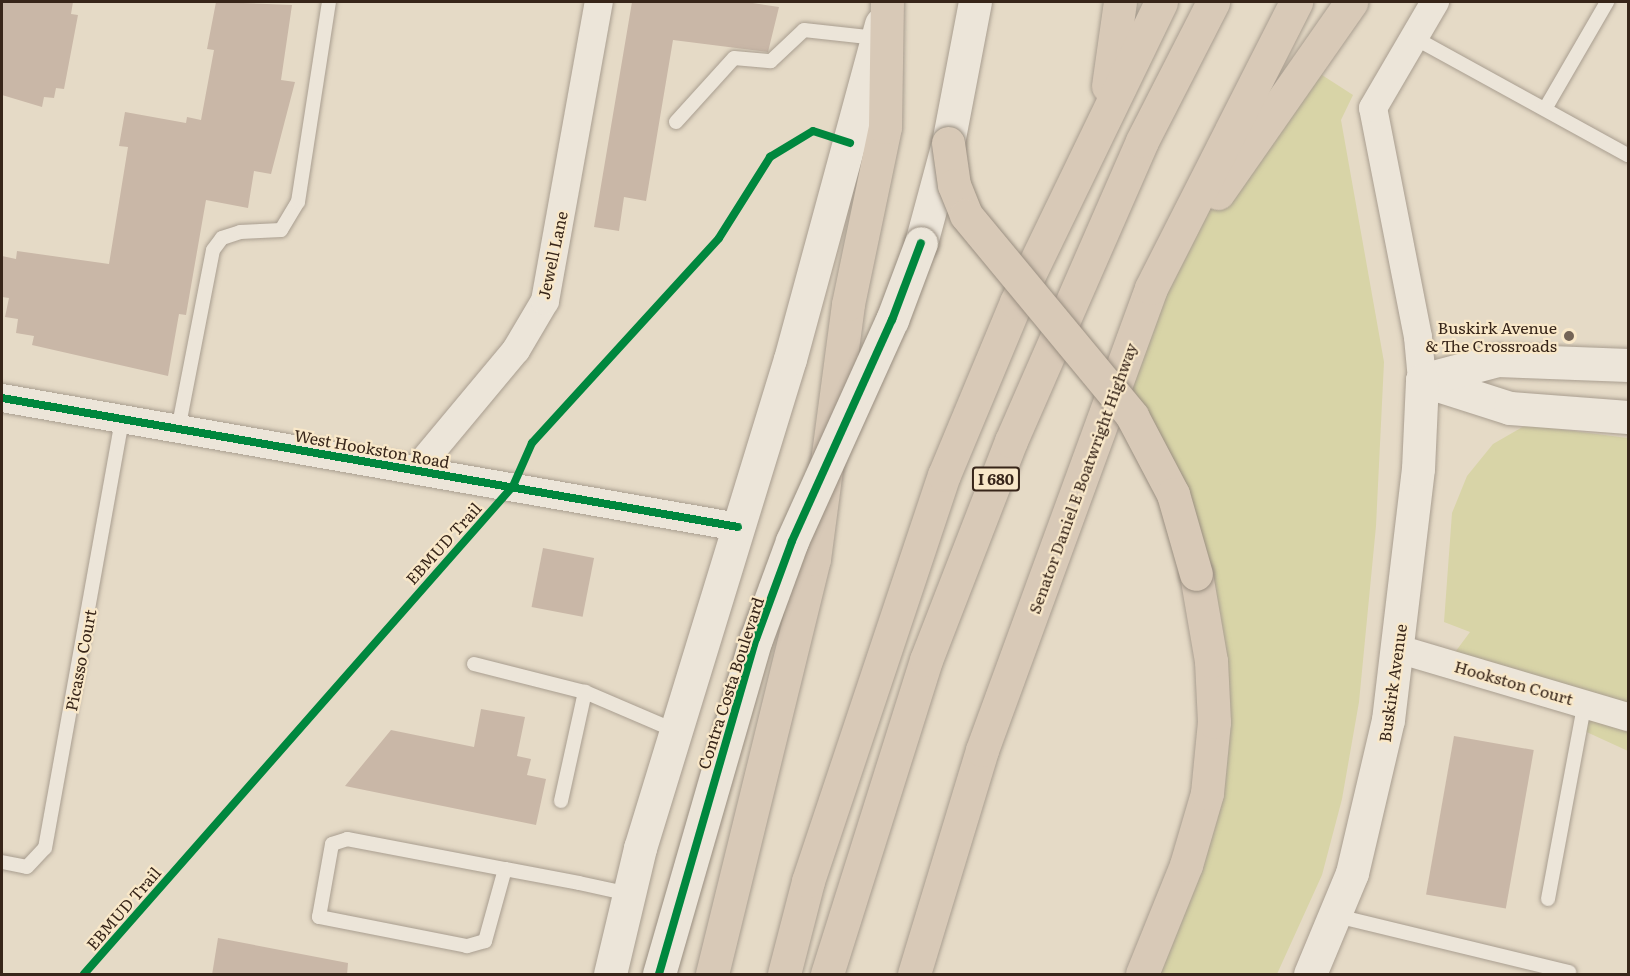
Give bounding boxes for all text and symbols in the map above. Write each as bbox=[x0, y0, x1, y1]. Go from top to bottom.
street label: Jewell Lane bbox=[533, 209, 571, 301]
place label: Buskirk Avenue & The Crossroads bbox=[1425, 317, 1557, 355]
marker: Buskirk Avenue & The Crossroads bbox=[1562, 329, 1576, 343]
street label: Senator Daniel E Boatwright Highway bbox=[1024, 340, 1140, 616]
street label: West Hookston Road bbox=[293, 425, 451, 471]
road number: I 680 bbox=[970, 467, 1022, 491]
street label: EBMUD Trail bbox=[401, 498, 485, 588]
street label: Contra Costa Boulevard bbox=[693, 595, 767, 771]
street label: Picasso Court bbox=[61, 608, 99, 712]
street label: Buskirk Avenue bbox=[1374, 623, 1410, 743]
street label: Hookston Court bbox=[1452, 656, 1576, 708]
street label: EBMUD Trail bbox=[82, 863, 164, 953]

